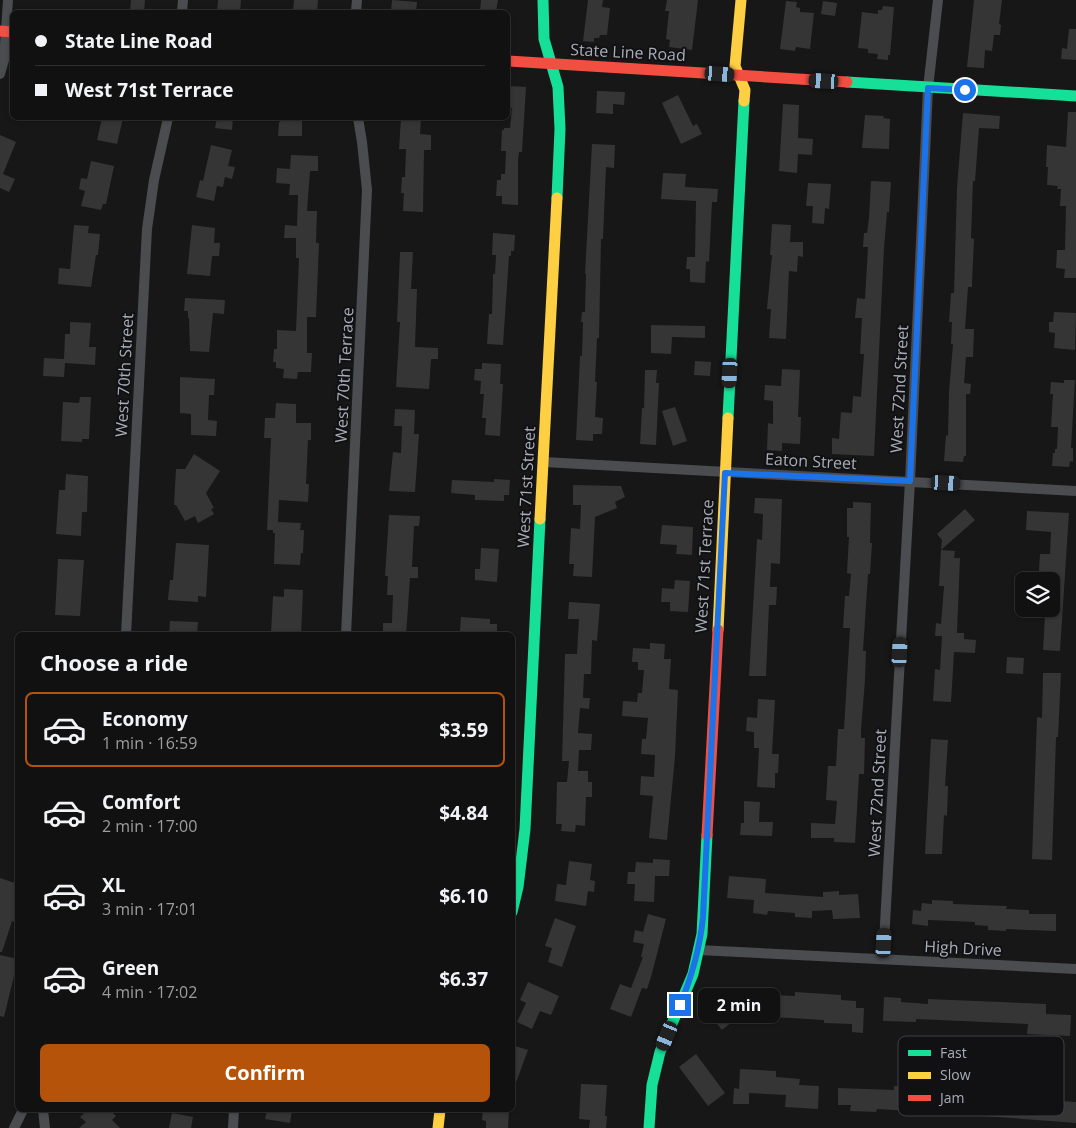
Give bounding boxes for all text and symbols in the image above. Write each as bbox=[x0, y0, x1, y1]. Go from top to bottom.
text: State Line Road bbox=[65, 28, 213, 54]
street label: State Line Road bbox=[570, 38, 686, 66]
car bbox=[704, 65, 735, 83]
car bbox=[808, 73, 839, 89]
text: West 71st Terrace bbox=[65, 77, 234, 103]
route start bbox=[954, 79, 976, 101]
street label: West 70th Terrace bbox=[329, 307, 359, 443]
street label: West 70th Street bbox=[110, 312, 138, 437]
street label: West 72nd Street bbox=[885, 324, 913, 453]
car bbox=[721, 358, 738, 388]
street label: West 71st Street bbox=[512, 425, 540, 548]
street label: Eaton Street bbox=[765, 448, 858, 474]
car bbox=[930, 475, 961, 491]
street label: West 71st Terrace bbox=[690, 499, 718, 633]
map controls bbox=[1015, 572, 1060, 617]
button: layers bbox=[1015, 572, 1060, 617]
car bbox=[891, 637, 908, 667]
text: Choose a ride bbox=[40, 647, 188, 677]
text: Economy bbox=[102, 706, 188, 732]
icon: car bbox=[42, 707, 87, 752]
text: $3.59 bbox=[439, 717, 488, 743]
street label: West 72nd Street bbox=[863, 728, 891, 857]
text: 1 min · 16:59 bbox=[102, 732, 197, 754]
text: Comfort bbox=[102, 789, 181, 815]
icon: car bbox=[42, 790, 87, 835]
text: $4.84 bbox=[439, 800, 488, 826]
text: 2 min · 17:00 bbox=[102, 815, 197, 837]
text: XL bbox=[102, 872, 125, 898]
icon: car bbox=[42, 873, 87, 918]
text: $6.10 bbox=[439, 883, 488, 909]
text: 3 min · 17:01 bbox=[102, 898, 197, 920]
car bbox=[875, 928, 892, 958]
street label: High Drive bbox=[924, 935, 1002, 961]
text: Green bbox=[102, 955, 159, 981]
icon: car bbox=[42, 956, 87, 1001]
text: $6.37 bbox=[439, 966, 488, 992]
text: 4 min · 17:02 bbox=[102, 981, 197, 1003]
callout: 2 min bbox=[698, 988, 780, 1022]
route end bbox=[669, 994, 691, 1016]
text: 2 min bbox=[717, 994, 761, 1016]
car bbox=[654, 1019, 679, 1053]
legend bbox=[898, 1036, 1064, 1116]
text: Fast bbox=[940, 1043, 967, 1062]
button: Confirm bbox=[40, 1044, 490, 1102]
text: Slow bbox=[940, 1065, 971, 1084]
text: Jam bbox=[938, 1088, 965, 1107]

